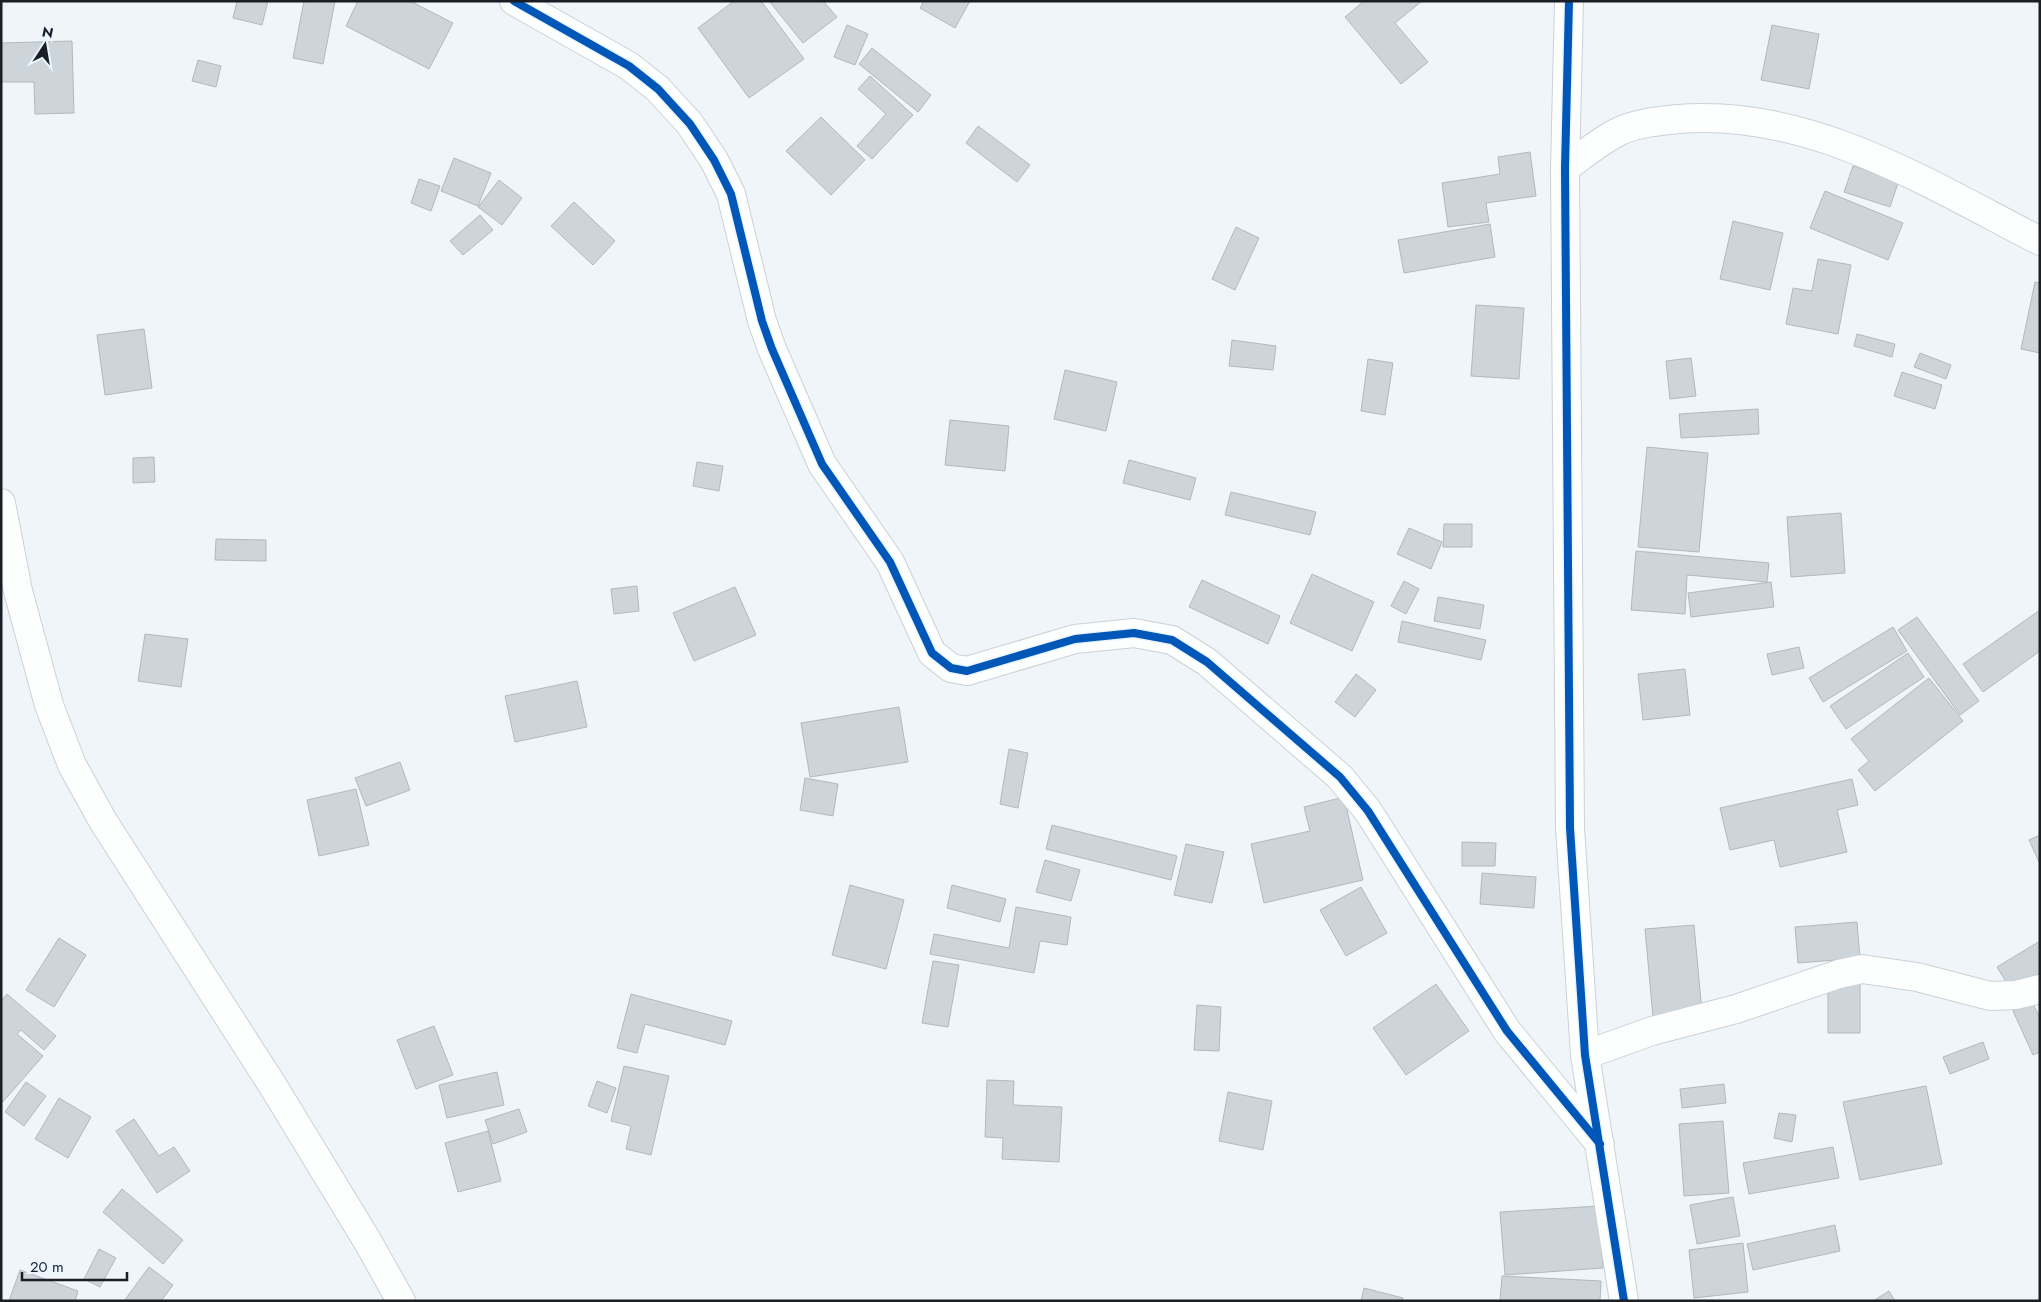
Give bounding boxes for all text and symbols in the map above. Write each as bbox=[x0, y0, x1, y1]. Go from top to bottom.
north arrow bbox=[20, 20, 70, 70]
text: N bbox=[40, 21, 55, 43]
scale bar bbox=[22, 1250, 128, 1282]
text: 20 m bbox=[30, 1256, 64, 1278]

